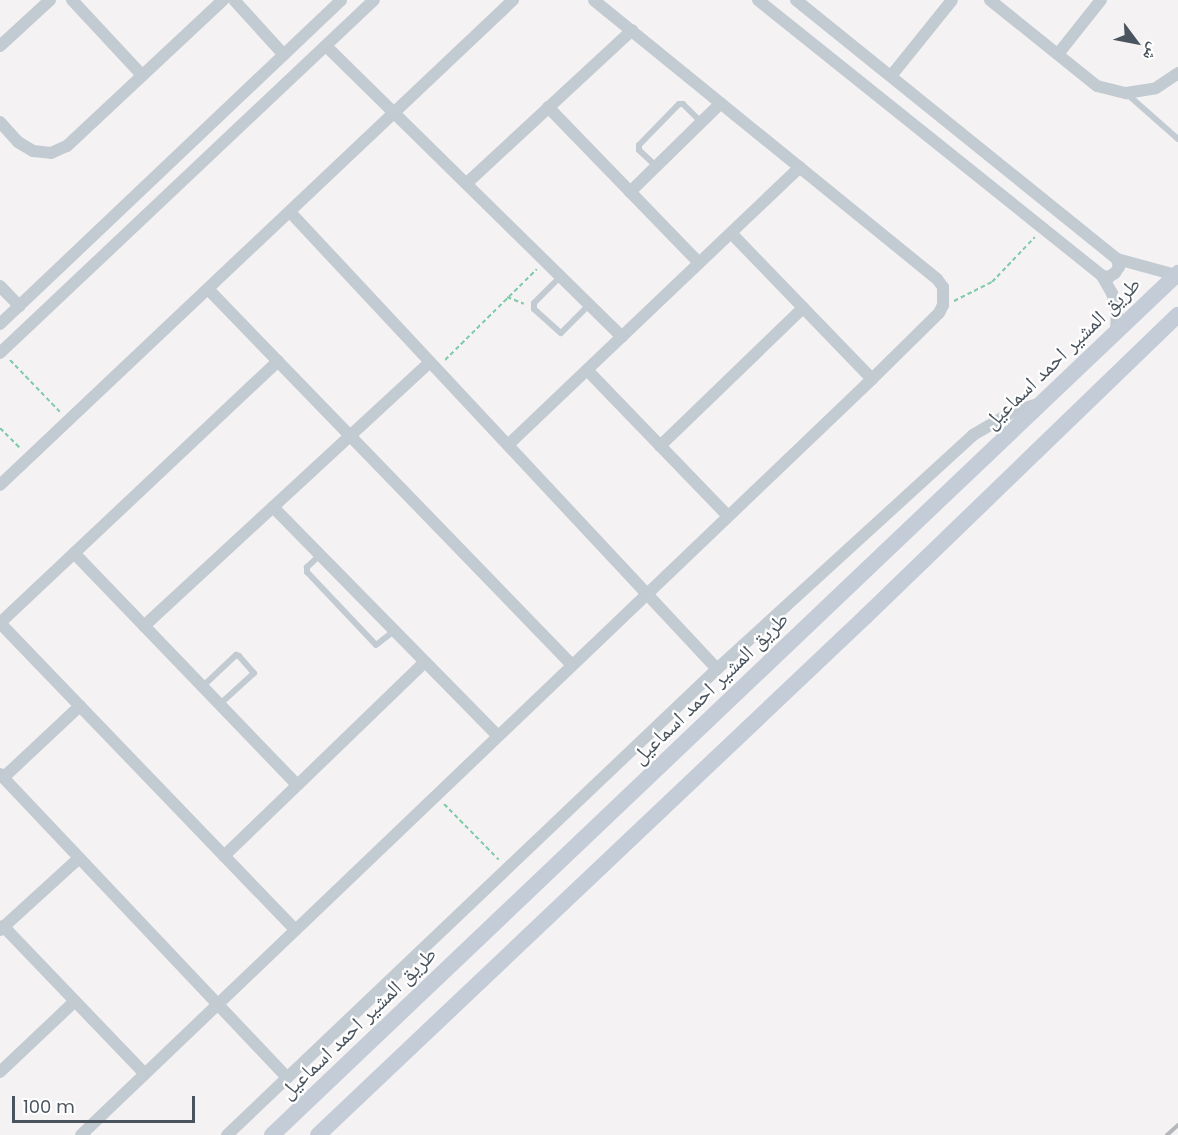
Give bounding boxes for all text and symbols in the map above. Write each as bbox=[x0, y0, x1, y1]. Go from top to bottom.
north arrow bbox=[1106, 12, 1166, 72]
text: ش bbox=[1137, 39, 1166, 65]
street label: طريق المشير احمد اسماعيل bbox=[978, 272, 1146, 434]
street label: طريق المشير احمد اسماعيل bbox=[626, 607, 794, 769]
street label: طريق المشير احمد اسماعيل bbox=[274, 942, 442, 1104]
scale bar bbox=[15, 1084, 198, 1122]
text: 100 m bbox=[23, 1094, 75, 1119]

